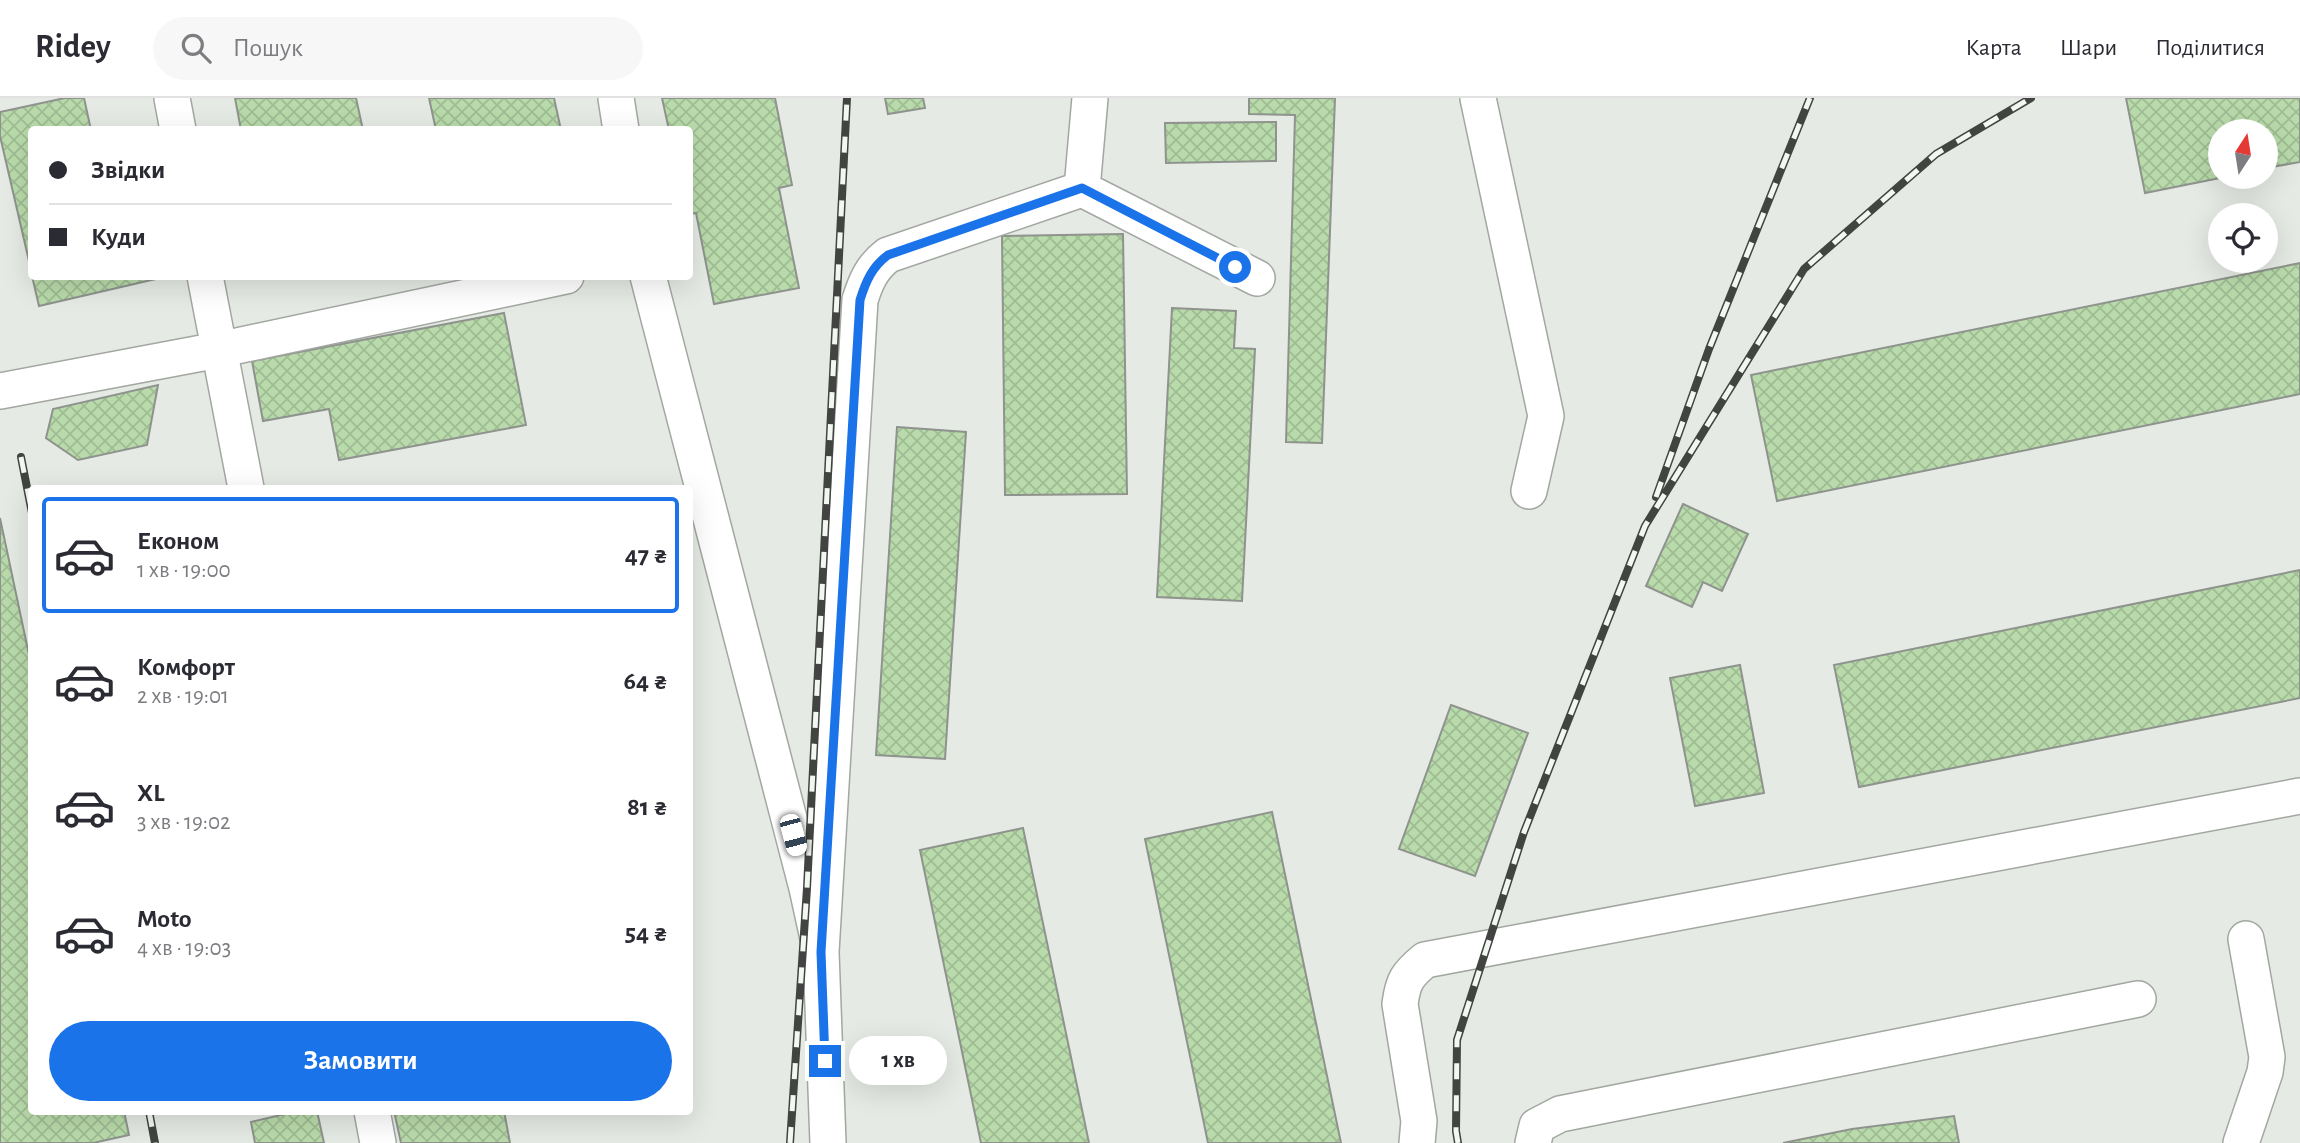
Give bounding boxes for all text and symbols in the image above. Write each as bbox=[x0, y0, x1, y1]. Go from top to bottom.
search box bbox=[153, 17, 643, 80]
icon: search bbox=[177, 29, 215, 67]
text: Ridey bbox=[35, 31, 111, 64]
text: Пошук bbox=[233, 35, 303, 61]
text: Карта bbox=[1965, 36, 2022, 60]
text: Шари bbox=[2060, 36, 2117, 60]
text: Поділитися bbox=[2155, 36, 2265, 60]
north arrow bbox=[2208, 119, 2278, 189]
map controls bbox=[2208, 119, 2278, 273]
text: Звідки bbox=[91, 157, 165, 183]
button: locate bbox=[2208, 203, 2278, 273]
text: Куди bbox=[91, 224, 146, 250]
route start bbox=[1219, 251, 1251, 283]
icon: car bbox=[53, 524, 116, 587]
text: Економ bbox=[137, 528, 219, 554]
text: 47 ₴ bbox=[625, 542, 668, 568]
text: 1 хв · 19:00 bbox=[137, 559, 231, 582]
icon: car bbox=[53, 650, 116, 713]
text: Комфорт bbox=[137, 654, 235, 680]
text: 64 ₴ bbox=[623, 668, 668, 694]
text: 2 хв · 19:01 bbox=[137, 685, 229, 708]
icon: car bbox=[53, 776, 116, 839]
text: XL bbox=[137, 780, 164, 806]
text: 81 ₴ bbox=[627, 794, 668, 820]
text: 3 хв · 19:02 bbox=[137, 811, 231, 834]
car bbox=[778, 812, 809, 858]
icon: car bbox=[53, 902, 116, 965]
text: Moto bbox=[137, 906, 192, 932]
text: 54 ₴ bbox=[625, 920, 668, 946]
text: 4 хв · 19:03 bbox=[137, 937, 231, 960]
button: Замовити bbox=[49, 1021, 672, 1101]
callout: 1 хв bbox=[850, 1037, 948, 1086]
route end bbox=[809, 1045, 841, 1077]
text: 1 хв bbox=[881, 1049, 915, 1072]

